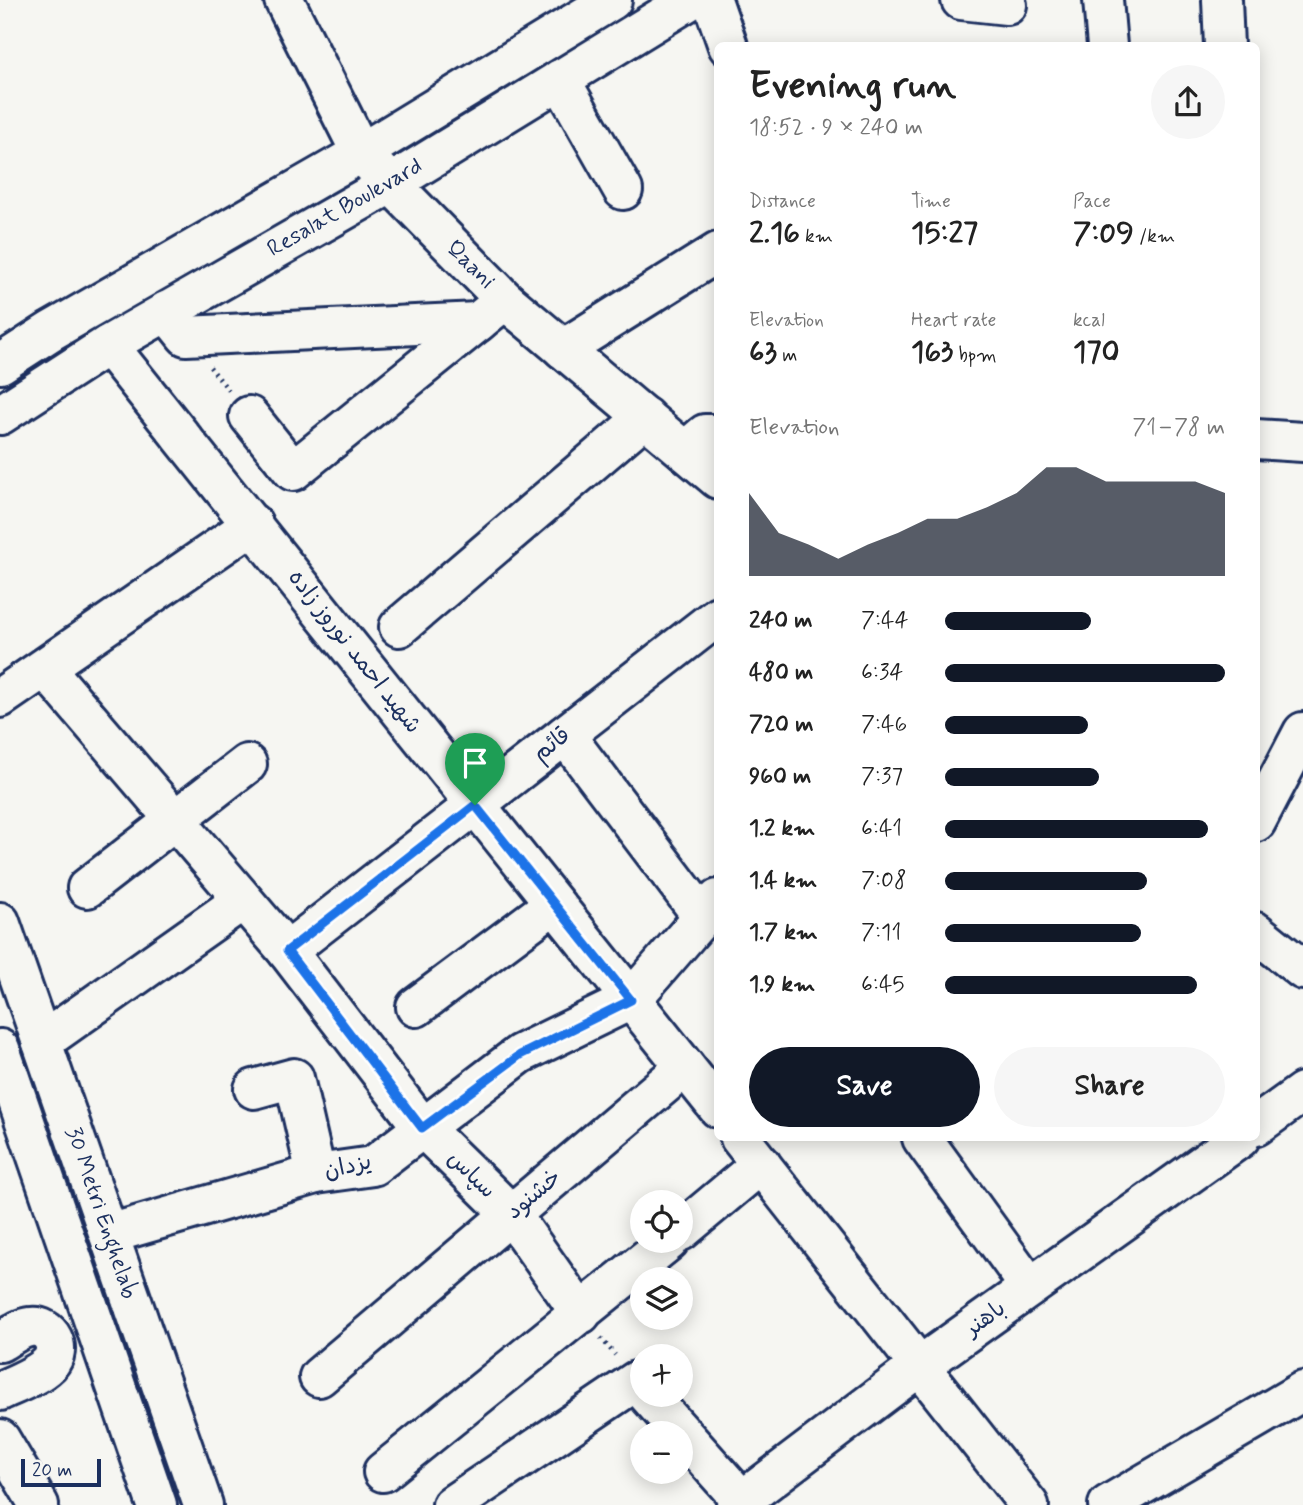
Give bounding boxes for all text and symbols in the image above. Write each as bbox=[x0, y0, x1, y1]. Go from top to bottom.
text: Evening run bbox=[749, 62, 956, 111]
button: share bbox=[1151, 65, 1225, 139]
text: 18:52 · 9 × 240 m bbox=[749, 113, 923, 143]
street label: Resalat Boulevard bbox=[262, 151, 428, 265]
text: Distance bbox=[749, 189, 816, 214]
text: Time bbox=[911, 189, 951, 214]
text: Pace bbox=[1073, 189, 1111, 214]
text: 2.16 bbox=[749, 214, 800, 253]
text: 15:27 bbox=[911, 214, 978, 253]
text: 7:09 bbox=[1073, 214, 1134, 253]
text: km bbox=[800, 224, 833, 249]
text: /km bbox=[1134, 224, 1175, 249]
street label: Qaani bbox=[439, 234, 501, 296]
text: Elevation bbox=[749, 308, 824, 333]
text: Heart rate bbox=[911, 308, 996, 333]
text: kcal bbox=[1073, 308, 1105, 333]
text: 63 bbox=[749, 333, 777, 372]
text: 163 bbox=[911, 333, 953, 372]
text: 170 bbox=[1073, 333, 1120, 372]
text: m bbox=[777, 343, 797, 368]
text: bpm bbox=[953, 343, 997, 368]
text: Elevation bbox=[749, 413, 840, 443]
text: 71–78 m bbox=[1132, 413, 1225, 443]
street label: شهید احمد نوروز زاده bbox=[281, 564, 427, 740]
text: 240 m bbox=[749, 606, 813, 636]
text: 7:44 bbox=[861, 606, 908, 636]
text: 480 m bbox=[749, 658, 813, 688]
text: 6:34 bbox=[861, 658, 903, 688]
text: 720 m bbox=[749, 710, 813, 740]
text: 7:46 bbox=[861, 710, 907, 740]
street label: قائم bbox=[527, 721, 578, 770]
pin bbox=[445, 733, 505, 805]
icon: arrive bbox=[456, 744, 494, 782]
text: 960 m bbox=[749, 762, 811, 792]
text: 7:37 bbox=[861, 762, 903, 792]
text: 1.2 km bbox=[749, 814, 815, 844]
text: 6:41 bbox=[861, 814, 902, 844]
text: 1.4 km bbox=[749, 866, 817, 896]
text: 7:08 bbox=[861, 866, 907, 896]
text: 1.7 km bbox=[749, 918, 818, 948]
text: 7:11 bbox=[861, 918, 901, 948]
text: 1.9 km bbox=[749, 970, 815, 1000]
text: 6:45 bbox=[861, 970, 905, 1000]
button: Save bbox=[749, 1047, 980, 1127]
button: Share bbox=[994, 1047, 1225, 1127]
street label: 30 Metri Enghelab bbox=[56, 1123, 144, 1303]
street label: سپاس bbox=[440, 1144, 502, 1206]
street label: یزدان bbox=[321, 1147, 375, 1187]
street label: خشنود bbox=[500, 1163, 568, 1227]
map controls bbox=[630, 1190, 693, 1484]
button: locate bbox=[630, 1190, 693, 1253]
button: layers bbox=[630, 1267, 693, 1330]
street label: باهنر bbox=[958, 1294, 1012, 1345]
button: + bbox=[630, 1344, 693, 1407]
button: − bbox=[630, 1421, 693, 1484]
scale bar bbox=[21, 1456, 102, 1488]
text: 20 m bbox=[32, 1458, 72, 1483]

